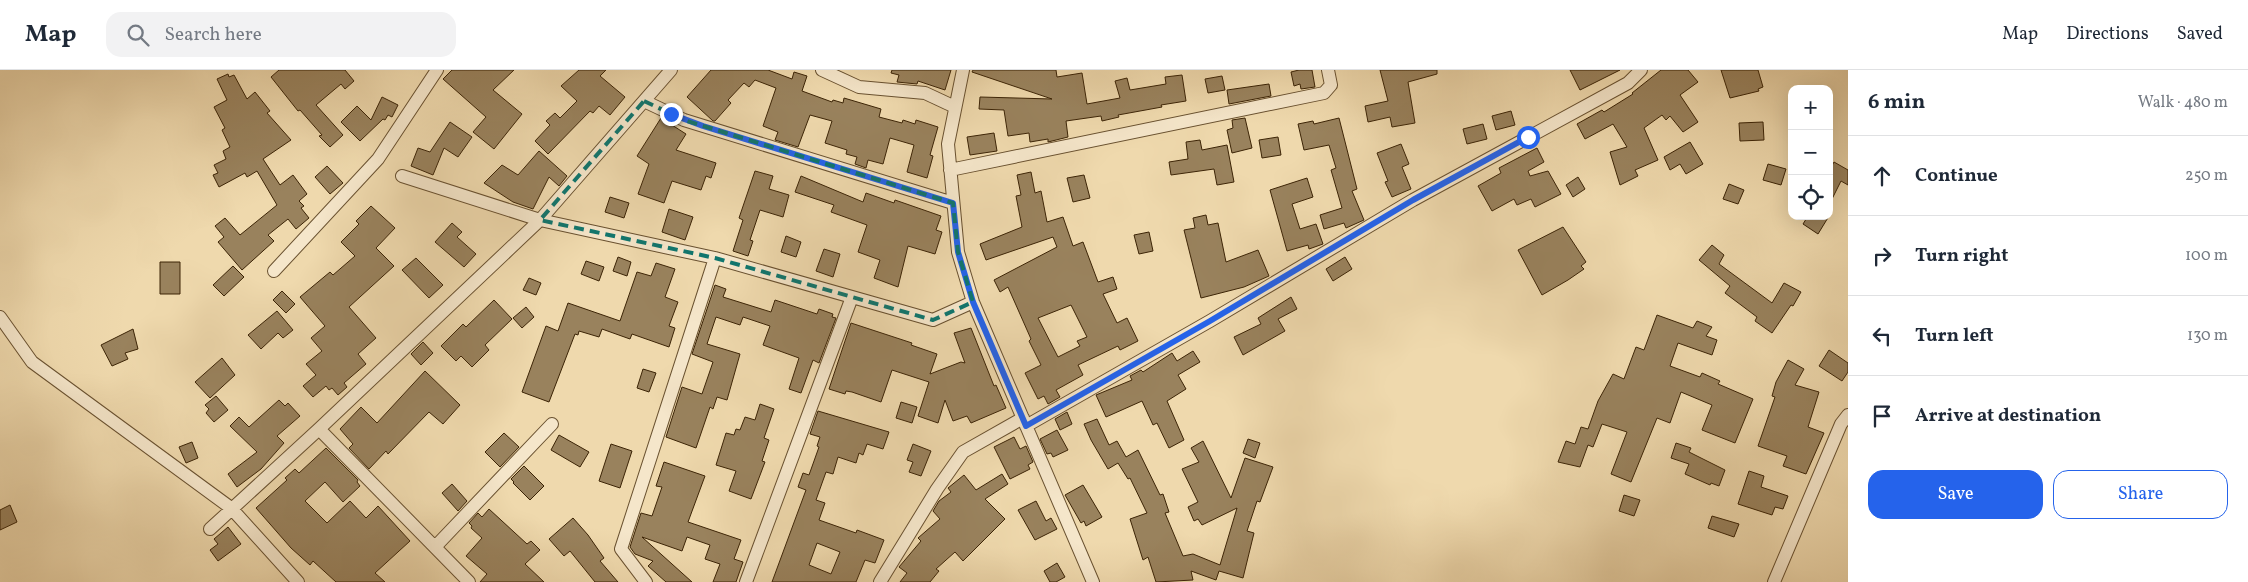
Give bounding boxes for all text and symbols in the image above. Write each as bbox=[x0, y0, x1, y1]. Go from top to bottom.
search box bbox=[106, 12, 456, 57]
text: Map bbox=[25, 18, 76, 52]
icon: search bbox=[124, 21, 152, 49]
text: Search here bbox=[164, 22, 262, 48]
text: Map bbox=[2002, 22, 2038, 47]
text: Directions bbox=[2066, 22, 2149, 47]
text: Saved bbox=[2177, 22, 2223, 47]
map controls bbox=[1788, 85, 1833, 220]
button: + bbox=[1788, 85, 1833, 130]
text: 6 min bbox=[1868, 88, 1925, 117]
text: Walk · 480 m bbox=[2138, 92, 2228, 114]
route end bbox=[660, 103, 683, 126]
route start bbox=[1517, 126, 1540, 149]
button: − bbox=[1788, 130, 1833, 175]
icon: ahead bbox=[1868, 162, 1896, 190]
text: Continue bbox=[1915, 163, 1998, 189]
text: 250 m bbox=[2185, 165, 2228, 187]
button: locate bbox=[1788, 175, 1833, 220]
icon: right bbox=[1868, 242, 1896, 270]
text: Turn right bbox=[1915, 243, 2008, 269]
text: 100 m bbox=[2185, 245, 2228, 267]
icon: left bbox=[1868, 322, 1896, 350]
text: Turn left bbox=[1915, 323, 1994, 349]
text: 130 m bbox=[2187, 325, 2228, 347]
icon: arrive bbox=[1868, 402, 1896, 430]
text: Arrive at destination bbox=[1915, 403, 2101, 429]
button: Save bbox=[1868, 470, 2043, 519]
button: Share bbox=[2053, 470, 2228, 519]

